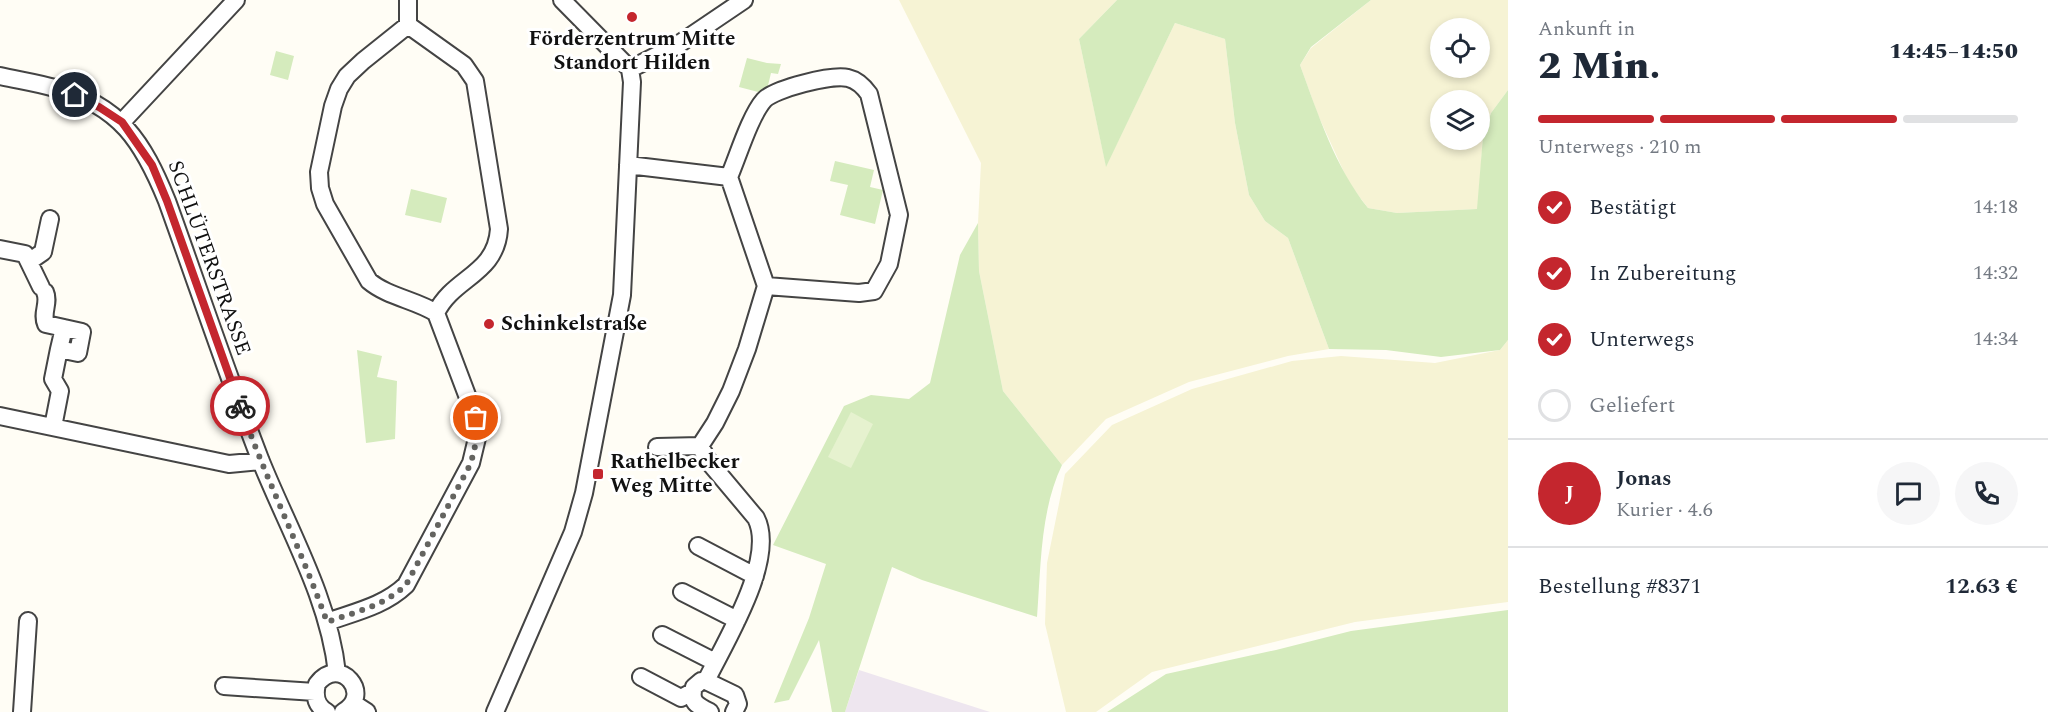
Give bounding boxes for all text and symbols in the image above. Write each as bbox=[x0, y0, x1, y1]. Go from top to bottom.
marker: Förderzentrum Mitte Standort Hilden bbox=[625, 10, 639, 24]
text: Ankunft in bbox=[1538, 14, 1635, 44]
map controls bbox=[1430, 18, 1490, 150]
button: locate bbox=[1430, 18, 1490, 78]
place label: Förderzentrum Mitte Standort Hilden bbox=[529, 23, 735, 79]
text: 14:45–14:50 bbox=[1889, 35, 2018, 68]
text: 2 Min. bbox=[1538, 37, 1660, 96]
pin bbox=[49, 69, 100, 120]
icon: home bbox=[58, 78, 91, 111]
button: layers bbox=[1430, 90, 1490, 150]
text: Unterwegs · 210 m bbox=[1538, 132, 1701, 162]
street label: SCHLÜTERSTRASSE bbox=[159, 156, 259, 360]
icon: check bbox=[1538, 191, 1571, 224]
text: Bestätigt bbox=[1589, 191, 1677, 224]
text: 14:18 bbox=[1973, 192, 2018, 222]
icon: check bbox=[1538, 257, 1571, 290]
text: In Zubereitung bbox=[1589, 257, 1737, 290]
text: 14:32 bbox=[1973, 258, 2018, 288]
place label: Schinkelstraße bbox=[501, 308, 647, 340]
marker: Schinkelstraße bbox=[482, 317, 496, 331]
icon: check bbox=[1538, 323, 1571, 356]
text: Unterwegs bbox=[1589, 323, 1695, 356]
text: 14:34 bbox=[1973, 324, 2018, 354]
courier bbox=[210, 376, 270, 436]
text: Geliefert bbox=[1589, 389, 1675, 422]
icon: bike bbox=[224, 390, 257, 423]
pin bbox=[450, 392, 501, 443]
icon: bag bbox=[459, 401, 492, 434]
place label: Rathelbecker Weg Mitte bbox=[610, 446, 739, 502]
text: Jonas bbox=[1616, 462, 1672, 495]
button: chat bbox=[1877, 462, 1940, 525]
button: phone bbox=[1955, 462, 2018, 525]
marker: Rathelbecker Weg Mitte bbox=[591, 467, 605, 481]
text: J bbox=[1565, 477, 1574, 510]
text: Kurier · 4.6 bbox=[1616, 495, 1713, 525]
text: Bestellung #8371 bbox=[1538, 570, 1702, 603]
text: 12.63 € bbox=[1945, 570, 2018, 603]

